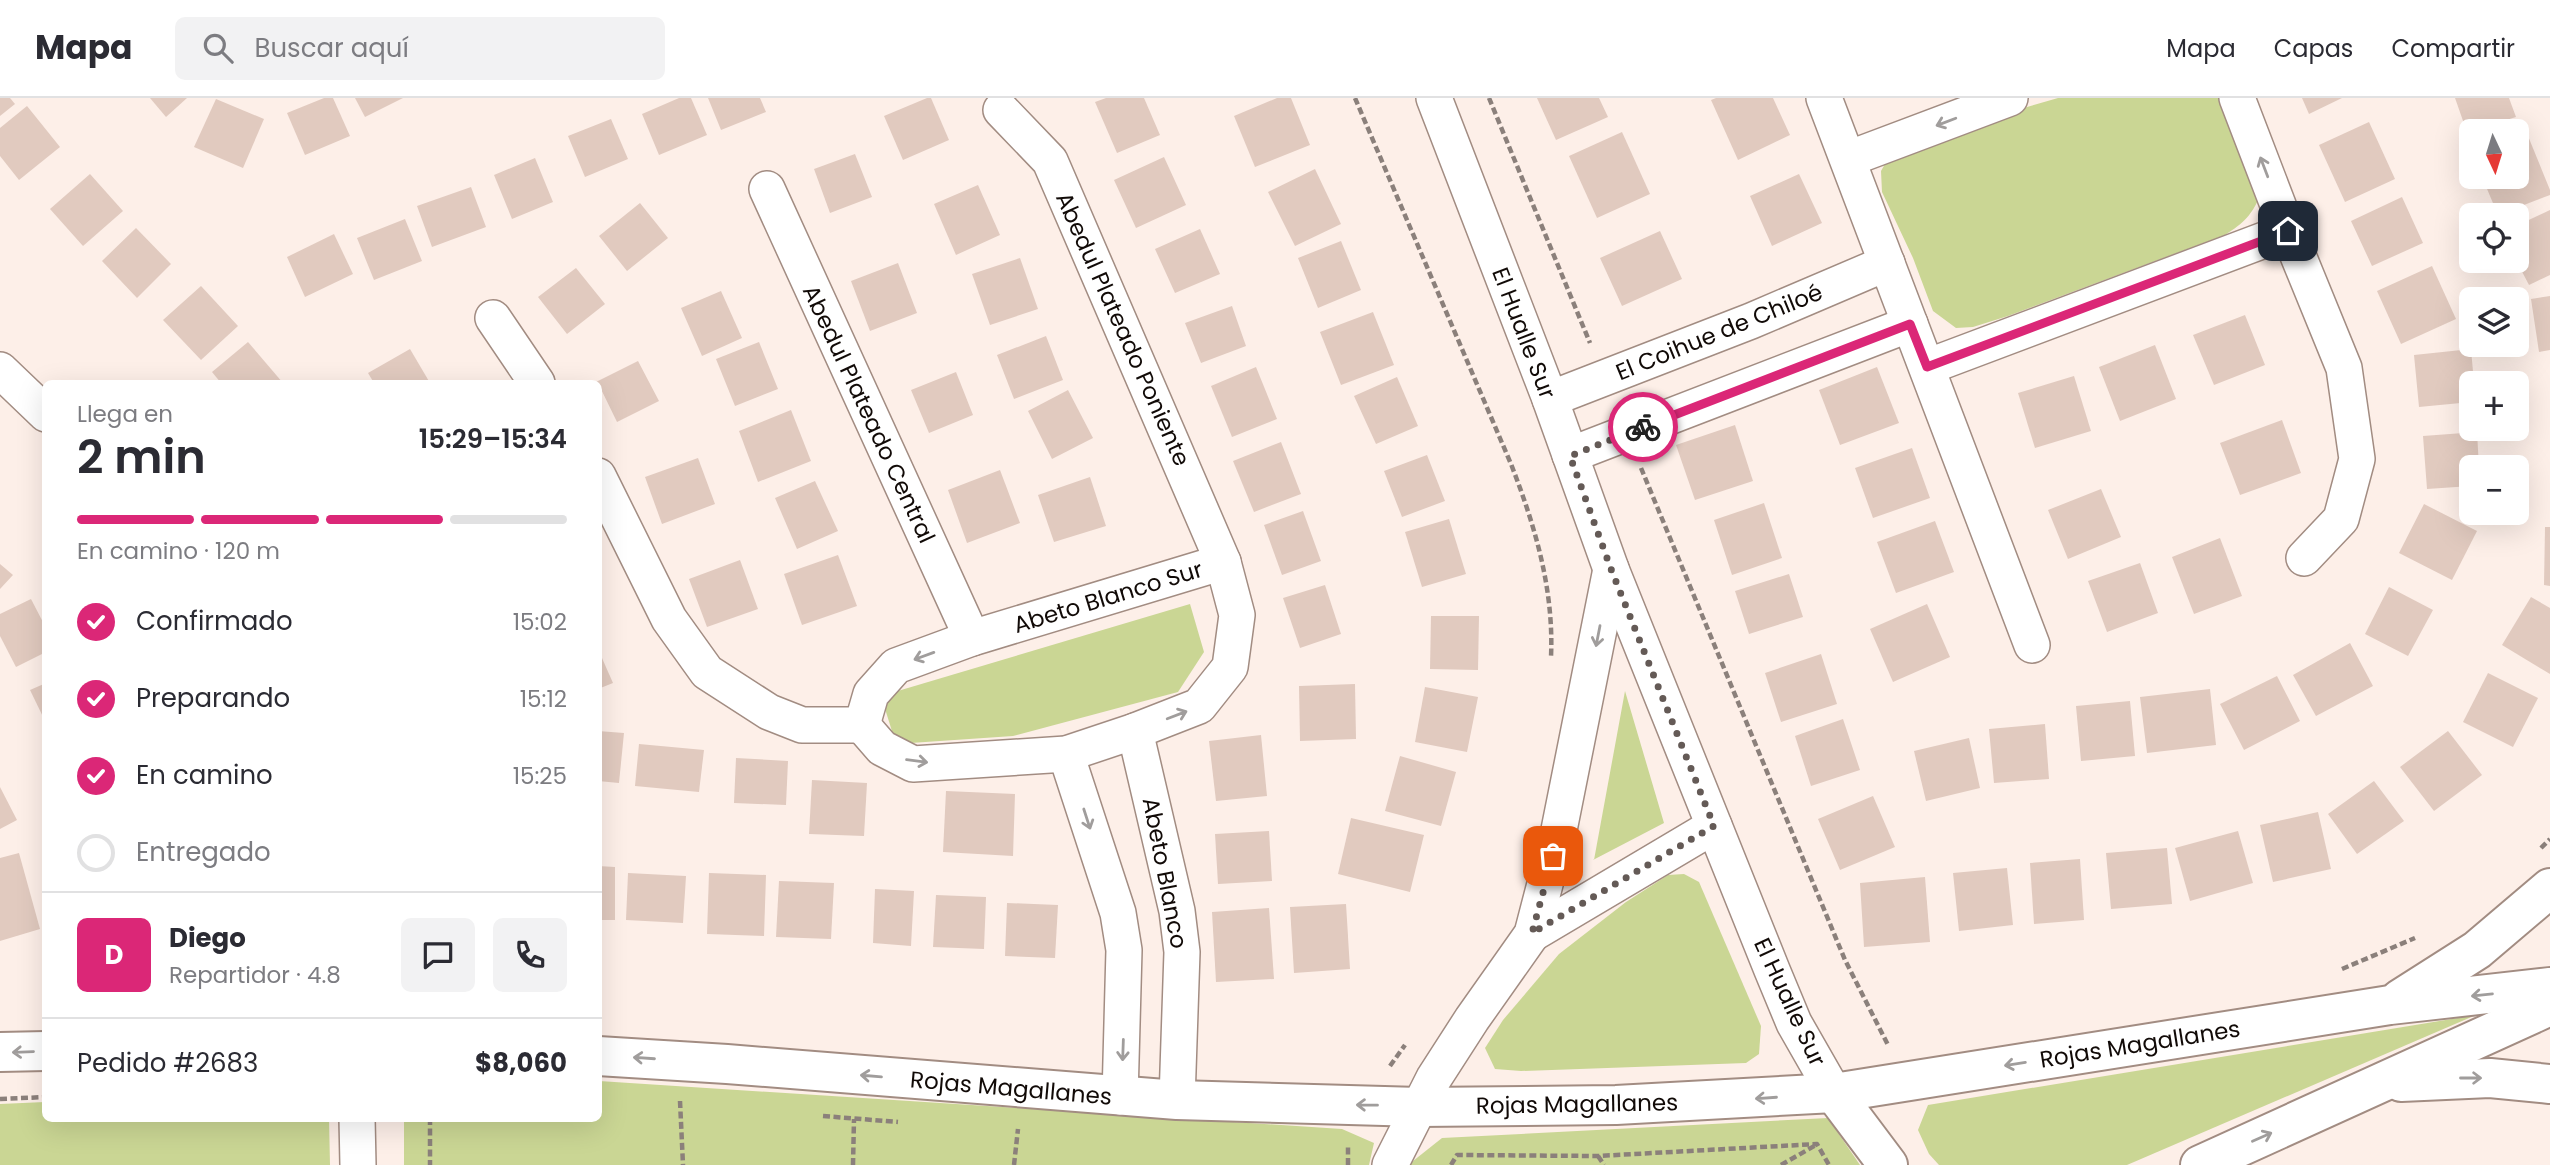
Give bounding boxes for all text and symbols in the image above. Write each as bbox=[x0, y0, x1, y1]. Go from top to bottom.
search box bbox=[175, 17, 665, 80]
text: Mapa bbox=[35, 24, 133, 71]
icon: search bbox=[199, 29, 237, 67]
text: Buscar aquí bbox=[255, 30, 409, 66]
text: Mapa bbox=[2166, 32, 2236, 65]
text: Capas bbox=[2274, 32, 2353, 65]
text: Compartir bbox=[2391, 32, 2515, 65]
one-way arrow bbox=[1936, 117, 1958, 130]
north arrow bbox=[2459, 119, 2529, 189]
map controls bbox=[2459, 119, 2529, 525]
one-way arrow bbox=[2256, 157, 2269, 179]
street label: Abedul Plateado Poniente bbox=[1048, 187, 1198, 471]
pin bbox=[2258, 201, 2318, 261]
button: locate bbox=[2459, 203, 2529, 273]
icon: home bbox=[2269, 212, 2307, 250]
street label: El Hualle Sur bbox=[1484, 263, 1564, 403]
street label: El Coihue de Chiloé bbox=[1611, 276, 1827, 388]
street label: Abedul Plateado Central bbox=[795, 280, 943, 548]
button: layers bbox=[2459, 287, 2529, 357]
button: + bbox=[2459, 371, 2529, 441]
courier bbox=[1608, 392, 1678, 462]
text: Llega en bbox=[77, 398, 173, 430]
icon: bike bbox=[1624, 408, 1662, 446]
text: 15:29–15:34 bbox=[419, 421, 567, 457]
text: 2 min bbox=[77, 425, 206, 489]
button: − bbox=[2459, 455, 2529, 525]
text: En camino · 120 m bbox=[77, 535, 280, 567]
street label: Abeto Blanco Sur bbox=[1010, 553, 1206, 641]
icon: check bbox=[77, 603, 115, 641]
text: Confirmado bbox=[136, 603, 293, 639]
text: 15:02 bbox=[513, 606, 567, 638]
one-way arrow bbox=[1591, 624, 1604, 647]
one-way arrow bbox=[914, 650, 936, 663]
icon: check bbox=[77, 680, 115, 718]
text: Preparando bbox=[136, 680, 290, 716]
text: 15:12 bbox=[520, 683, 567, 715]
one-way arrow bbox=[1165, 707, 1187, 720]
one-way arrow bbox=[905, 755, 927, 768]
icon: check bbox=[77, 757, 115, 795]
text: En camino bbox=[136, 757, 273, 793]
text: 15:25 bbox=[513, 760, 567, 792]
street label: Abeto Blanco bbox=[1135, 795, 1195, 951]
one-way arrow bbox=[1082, 807, 1094, 829]
pin bbox=[1523, 826, 1583, 886]
text: Entregado bbox=[136, 834, 271, 870]
icon: bag bbox=[1534, 837, 1572, 875]
button: chat bbox=[401, 918, 475, 992]
button: phone bbox=[493, 918, 567, 992]
text: Diego bbox=[169, 920, 246, 956]
street label: El Hualle Sur bbox=[1746, 933, 1834, 1071]
text: D bbox=[105, 937, 123, 973]
text: Repartidor · 4.8 bbox=[169, 959, 341, 991]
one-way arrow bbox=[2471, 989, 2494, 1002]
street label: Rojas Magallanes bbox=[2038, 1012, 2242, 1076]
one-way arrow bbox=[1116, 1038, 1129, 1061]
one-way arrow bbox=[12, 1045, 35, 1058]
text: Pedido #2683 bbox=[77, 1045, 258, 1081]
text: $8,060 bbox=[475, 1045, 567, 1081]
one-way arrow bbox=[633, 1052, 656, 1065]
one-way arrow bbox=[2004, 1058, 2027, 1071]
street label: Rojas Magallanes bbox=[909, 1063, 1113, 1113]
one-way arrow bbox=[860, 1069, 883, 1082]
one-way arrow bbox=[2459, 1072, 2482, 1085]
street label: Rojas Magallanes bbox=[1476, 1086, 1678, 1122]
one-way arrow bbox=[1755, 1091, 1778, 1104]
one-way arrow bbox=[1356, 1099, 1379, 1112]
one-way arrow bbox=[2251, 1130, 2272, 1143]

